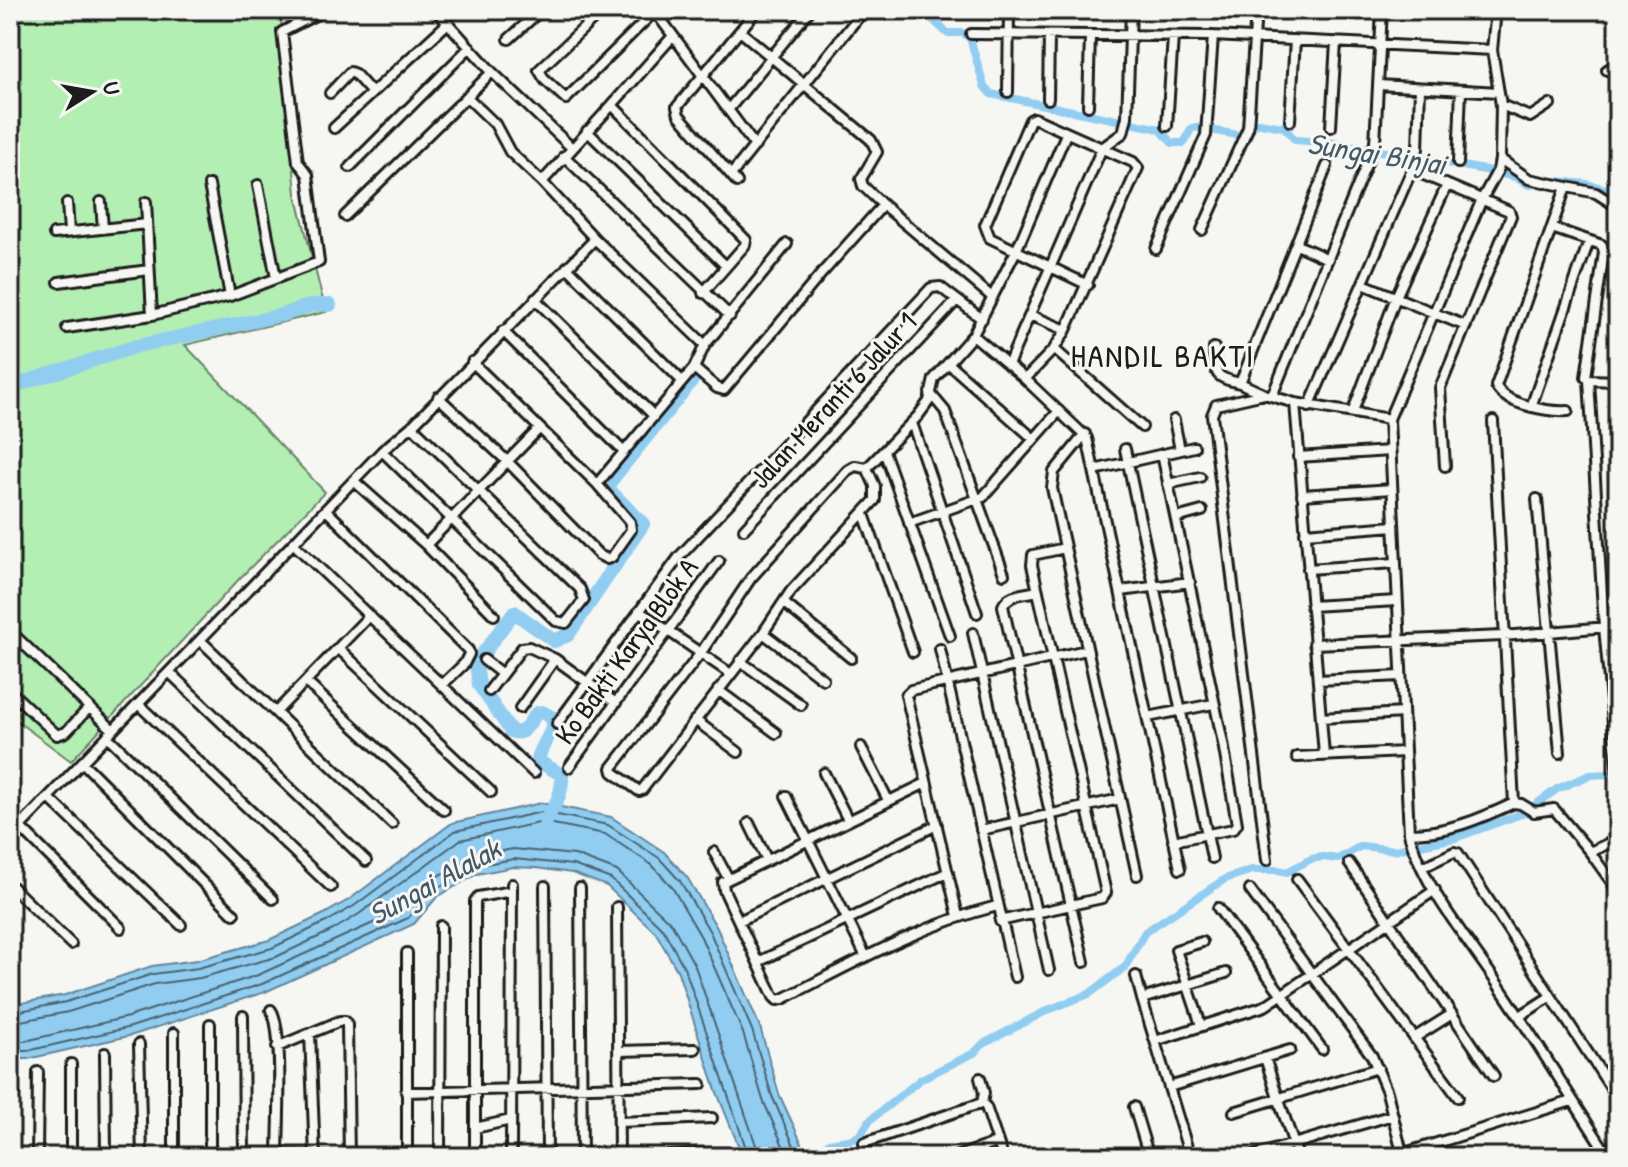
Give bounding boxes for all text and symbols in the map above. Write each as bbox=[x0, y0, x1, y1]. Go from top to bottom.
north arrow bbox=[52, 52, 132, 132]
text: U bbox=[96, 79, 128, 97]
water label: Sungai Binjai bbox=[1305, 122, 1452, 185]
street label: Jalan Meranti 6 Jalur 1 bbox=[741, 304, 925, 496]
district label: HANDIL BAKTI bbox=[1071, 334, 1255, 377]
street label: Ko Bakti Karya Blok A bbox=[545, 550, 707, 752]
water label: Sungai Alalak bbox=[361, 827, 510, 934]

